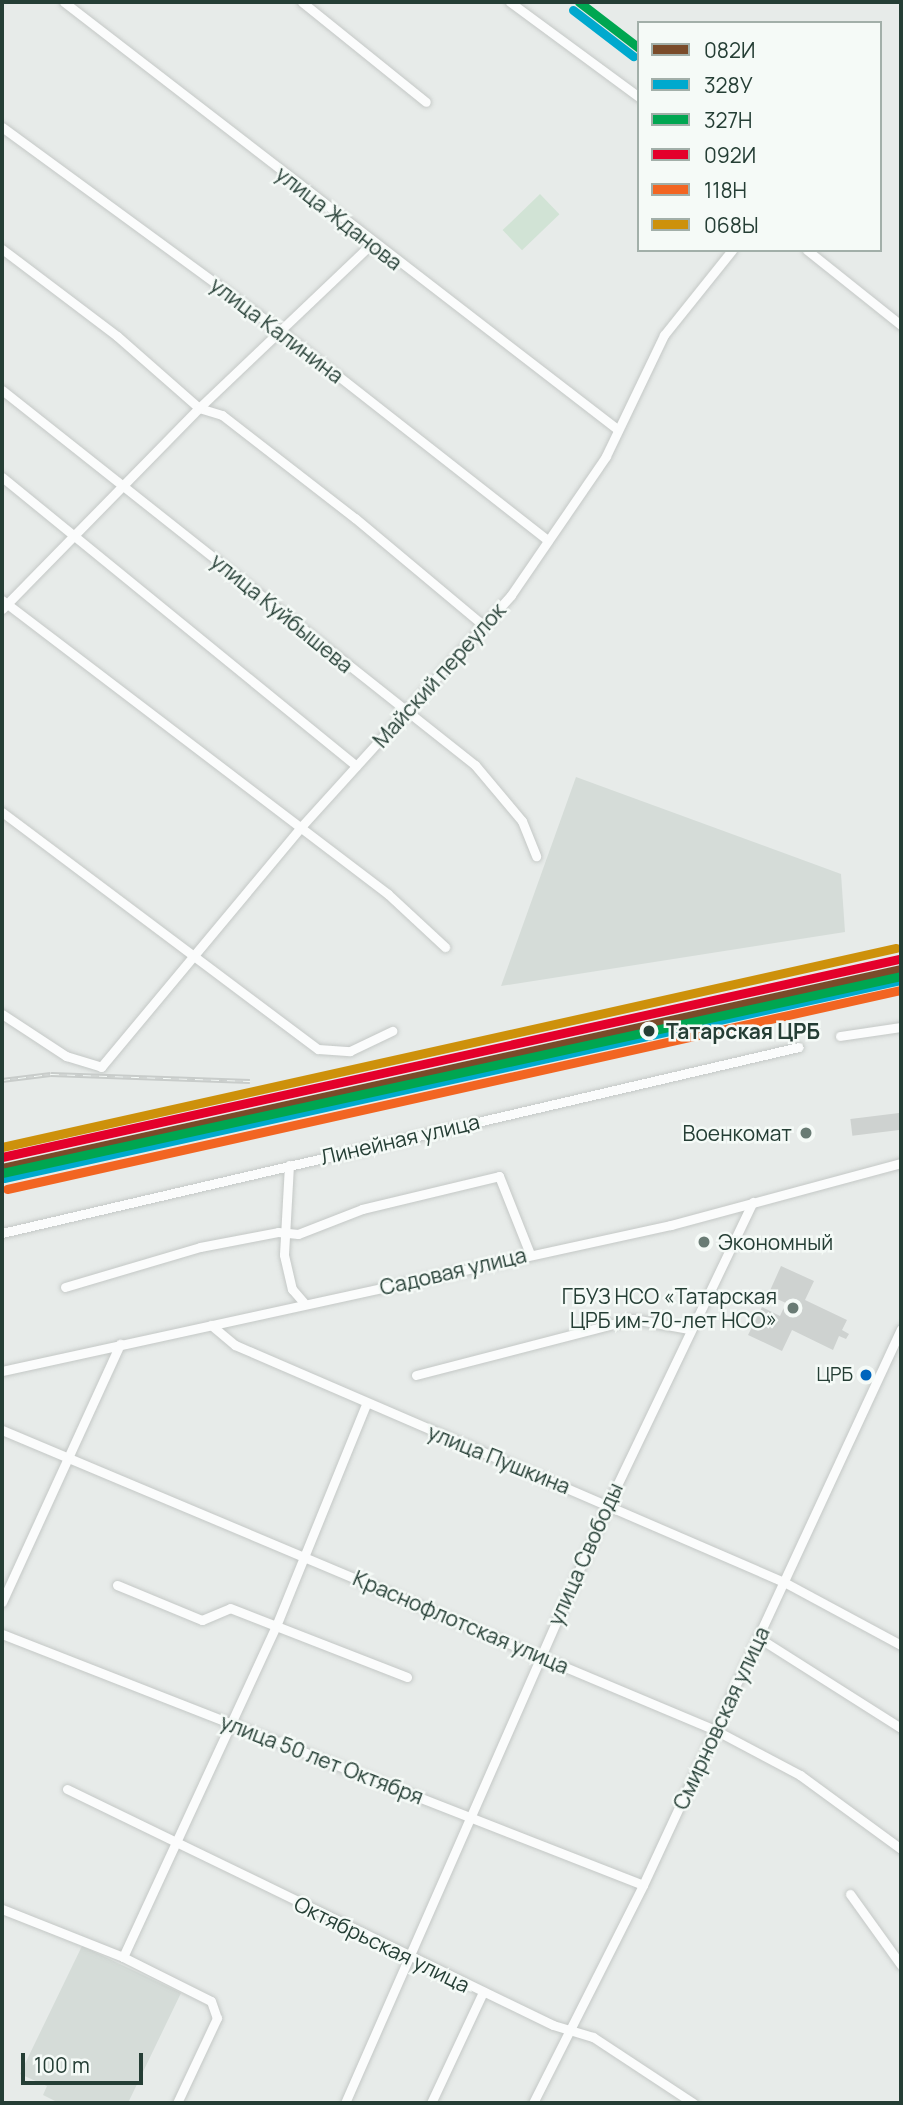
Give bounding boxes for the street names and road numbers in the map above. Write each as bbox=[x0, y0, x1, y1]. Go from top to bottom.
street label: улица Жданова bbox=[271, 161, 407, 275]
street label: улица Калинина bbox=[205, 272, 349, 388]
street label: улица Куйбышева bbox=[206, 548, 358, 678]
street label: Майский переулок bbox=[368, 598, 510, 752]
street label: Линейная улица bbox=[318, 1108, 482, 1170]
street label: Садовая улица bbox=[377, 1242, 529, 1300]
street label: улица Пушкина bbox=[424, 1419, 574, 1499]
street label: улица Свободы bbox=[542, 1479, 628, 1629]
street label: Краснофлотская улица bbox=[349, 1565, 573, 1679]
street label: Смирновская улица bbox=[668, 1623, 774, 1813]
street label: улица 50 лет Октября bbox=[217, 1709, 427, 1809]
street label: Октябрьская улица bbox=[290, 1891, 474, 1997]

